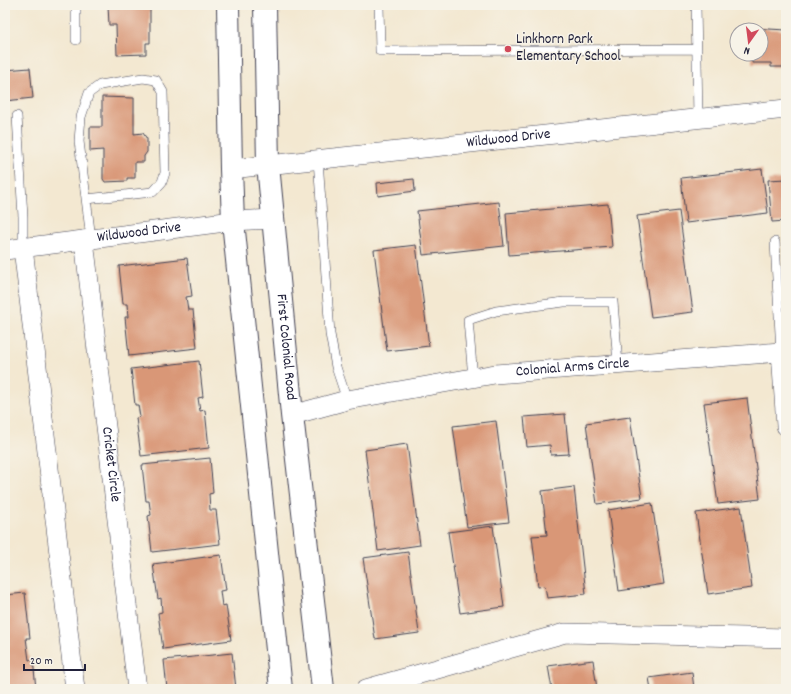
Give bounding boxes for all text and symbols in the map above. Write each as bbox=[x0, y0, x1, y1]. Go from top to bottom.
north arrow bbox=[729, 22, 769, 62]
place label: Linkhorn Park Elementary School bbox=[516, 29, 621, 68]
text: N bbox=[742, 41, 752, 58]
marker: Linkhorn Park Elementary School bbox=[503, 44, 513, 54]
street label: Wildwood Drive bbox=[465, 123, 552, 154]
street label: Wildwood Drive bbox=[96, 217, 183, 249]
street label: First Colonial Road bbox=[269, 293, 302, 401]
street label: Colonial Arms Circle bbox=[515, 353, 631, 383]
street label: Cricket Circle bbox=[95, 426, 126, 504]
scale bar bbox=[24, 646, 85, 672]
text: 20 m bbox=[30, 653, 53, 670]

